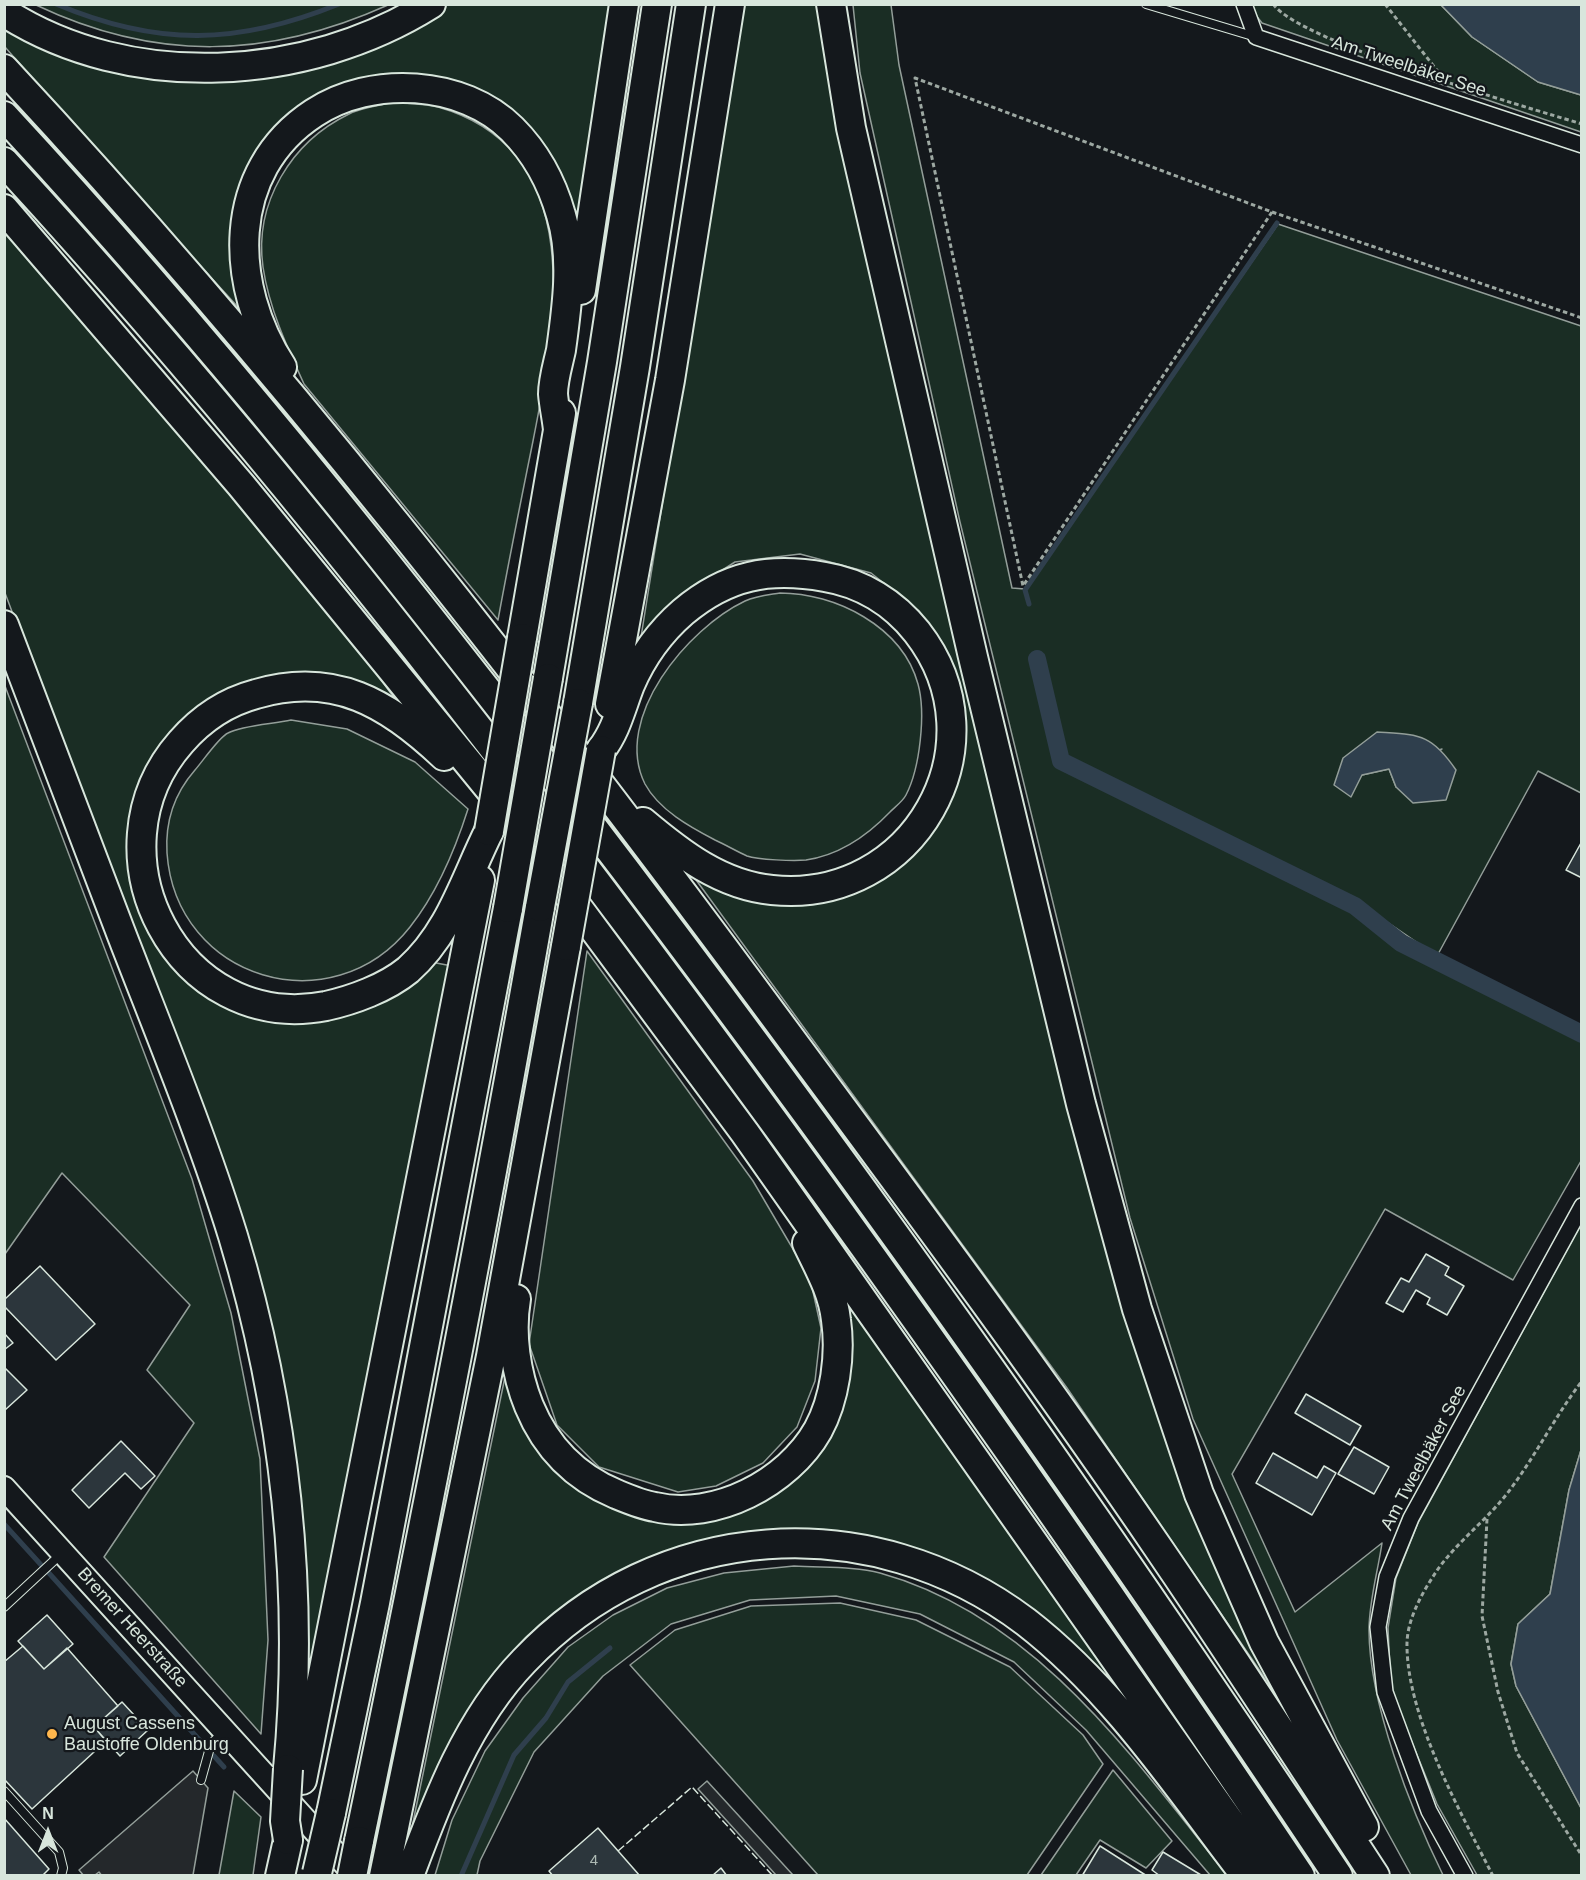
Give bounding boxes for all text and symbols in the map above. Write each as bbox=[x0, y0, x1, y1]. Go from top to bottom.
street label: Am Tweelbäker See bbox=[1329, 32, 1489, 102]
street label: Am Tweelbäker See bbox=[1377, 1382, 1471, 1534]
street label: Bremer Heerstraße bbox=[72, 1564, 192, 1692]
place label: August Cassens Baustoffe Oldenburg bbox=[64, 1713, 229, 1756]
marker: August Cassens Baustoffe Oldenburg bbox=[45, 1727, 59, 1741]
north arrow bbox=[18, 1802, 78, 1862]
text: N bbox=[42, 1805, 54, 1822]
house number: 4 bbox=[590, 1852, 598, 1870]

